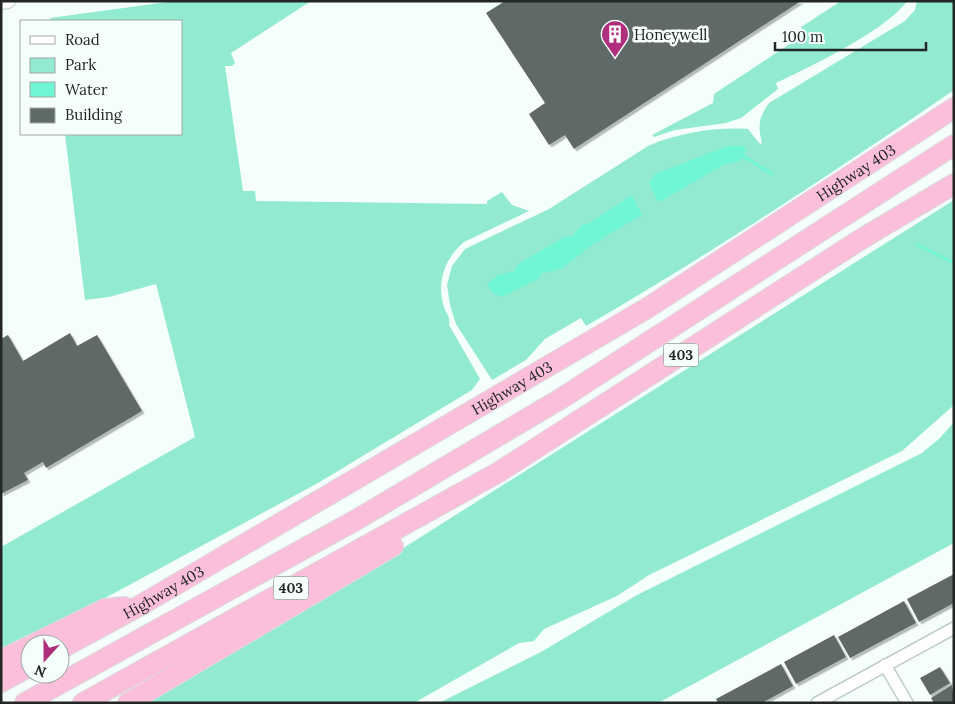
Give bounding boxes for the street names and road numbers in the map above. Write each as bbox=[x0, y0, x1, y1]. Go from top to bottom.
street label: Highway 403 bbox=[813, 139, 899, 205]
road number: 403 bbox=[664, 344, 698, 366]
street label: Highway 403 bbox=[468, 356, 556, 419]
street label: Highway 403 bbox=[119, 561, 207, 623]
road number: 403 bbox=[274, 576, 308, 600]

